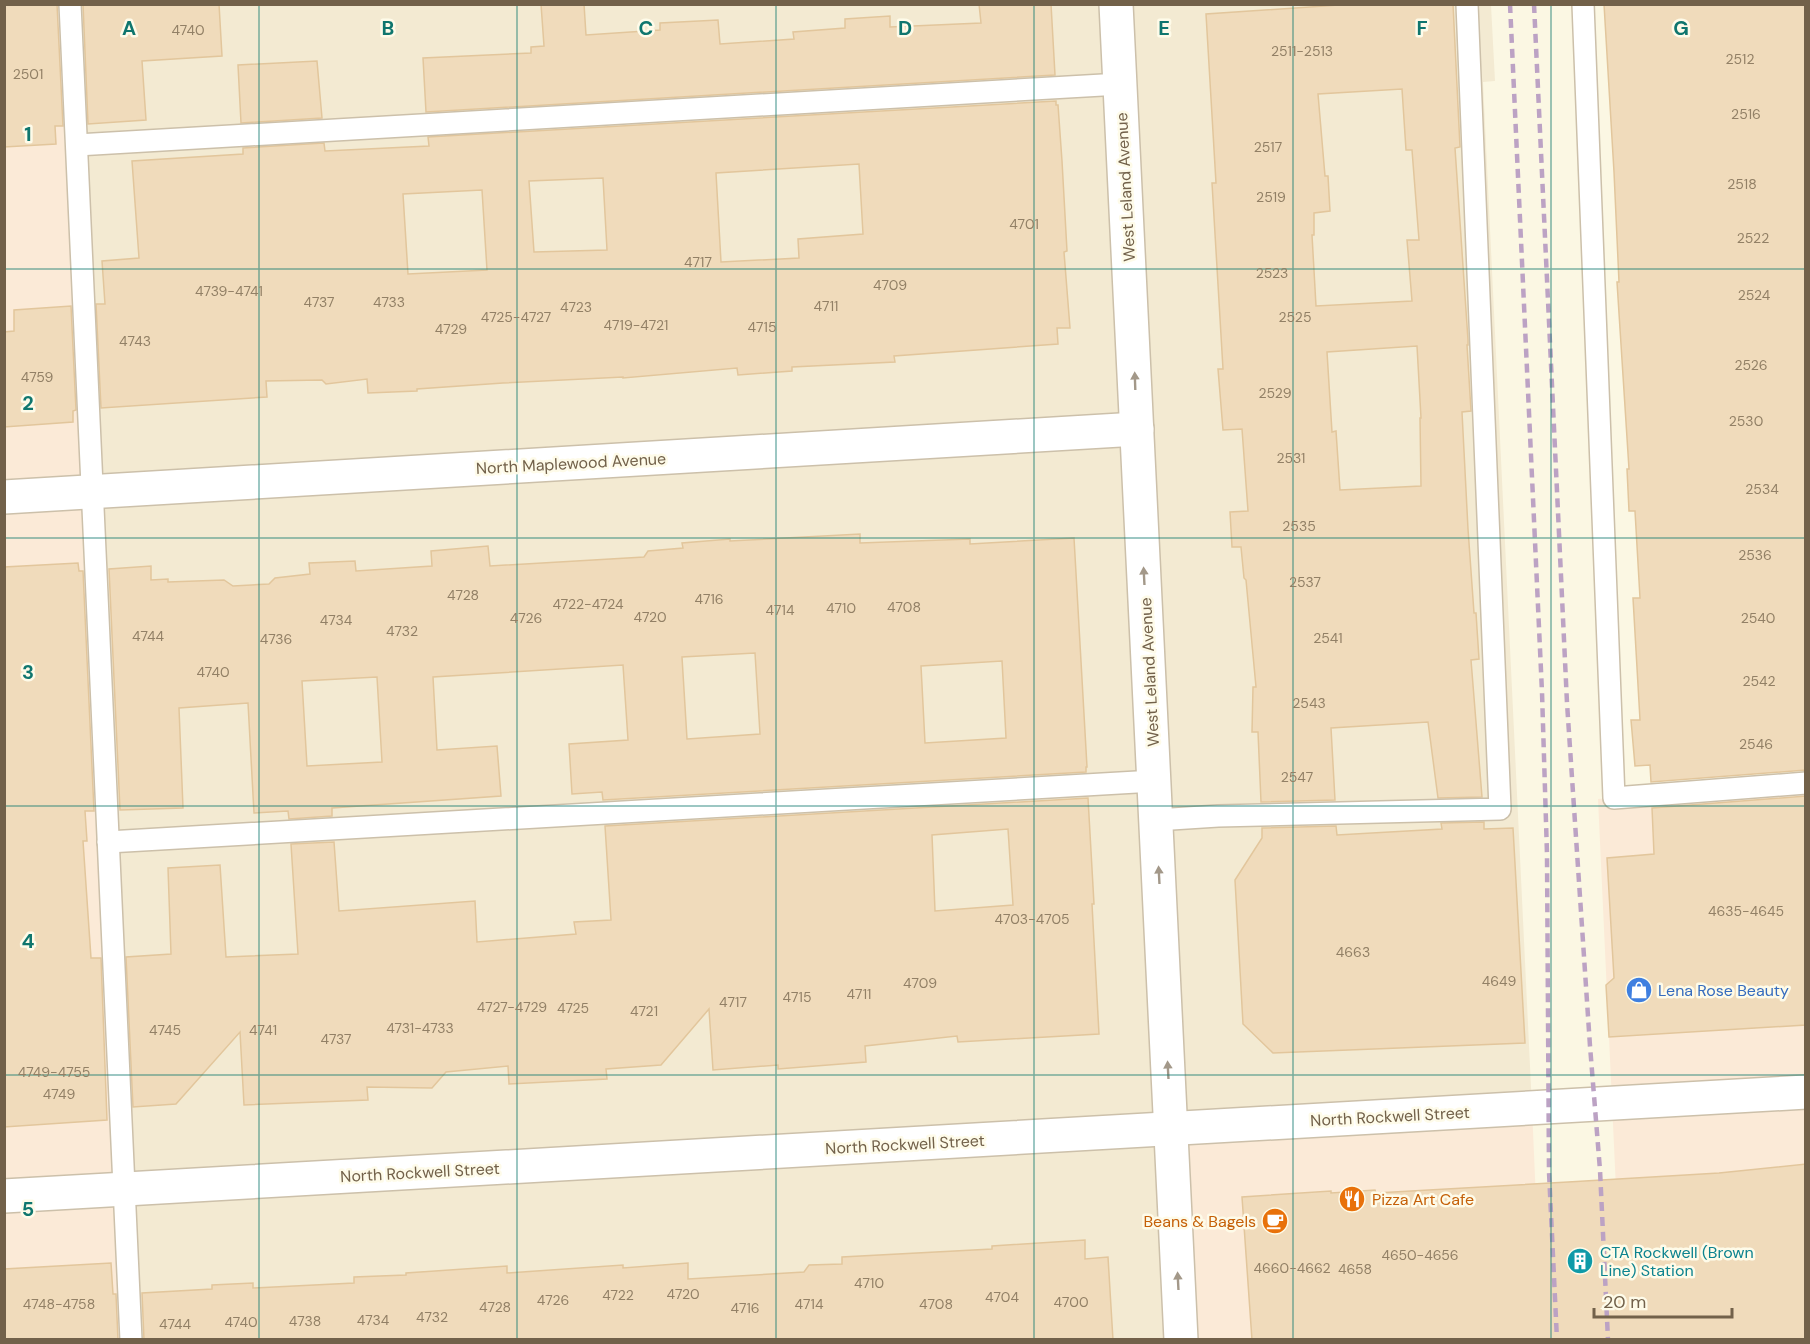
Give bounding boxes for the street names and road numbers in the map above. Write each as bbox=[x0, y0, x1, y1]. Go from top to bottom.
street label: West Leland Avenue bbox=[1111, 112, 1140, 262]
street label: North Maplewood Avenue bbox=[475, 448, 667, 479]
street label: West Leland Avenue bbox=[1135, 597, 1164, 747]
street label: North Rockwell Street bbox=[1310, 1102, 1470, 1131]
street label: North Rockwell Street bbox=[825, 1130, 985, 1159]
street label: North Rockwell Street bbox=[340, 1158, 500, 1187]

